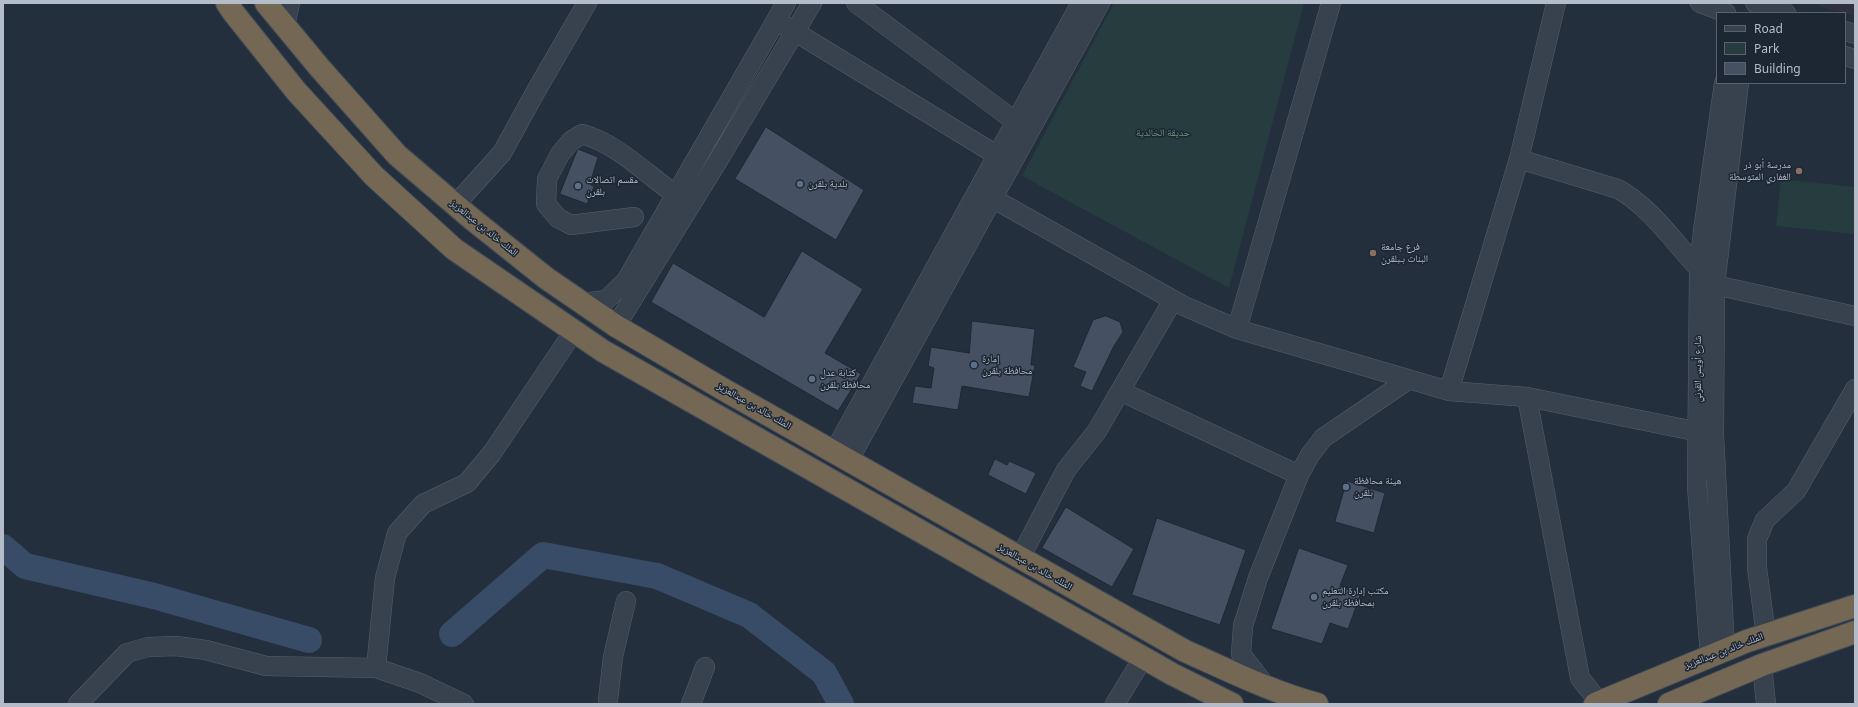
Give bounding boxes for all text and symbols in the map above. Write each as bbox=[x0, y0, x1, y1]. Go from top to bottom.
legend bbox=[1716, 12, 1846, 84]
text: Road bbox=[1754, 20, 1783, 37]
text: Park bbox=[1754, 40, 1779, 57]
text: Building bbox=[1754, 60, 1801, 77]
park label: حديقة الخالدية bbox=[1136, 127, 1190, 139]
place label: مدرسة أبو ذر الغفاري المتوسطة bbox=[1729, 159, 1791, 182]
marker: مدرسة أبو ذر الغفاري المتوسطة bbox=[1794, 166, 1804, 176]
place label: مقسم اتصالات بلقرن bbox=[586, 174, 638, 198]
place label: بلدية بلقرن bbox=[808, 178, 847, 190]
marker: بلدية بلقرن bbox=[795, 179, 805, 189]
marker: مقسم اتصالات بلقرن bbox=[573, 181, 583, 191]
street label: الملك خالد بن عبدالعزيز bbox=[448, 197, 520, 259]
place label: فرع جامعة البنات بـبلقرن bbox=[1381, 241, 1428, 264]
marker: فرع جامعة البنات بـبلقرن bbox=[1368, 248, 1378, 258]
street label: شارع أويس القرني bbox=[1692, 336, 1704, 402]
place label: إمارة محافظة بلقرن bbox=[982, 353, 1032, 376]
marker: إمارة محافظة بلقرن bbox=[969, 360, 979, 370]
place label: كتابة عدل محافظة بلقرن bbox=[820, 367, 870, 390]
marker: كتابة عدل محافظة بلقرن bbox=[807, 374, 817, 384]
street label: الملك خالد بن عبدالعزيز bbox=[715, 380, 793, 432]
place label: هيئة محافظة بلقرن bbox=[1354, 475, 1401, 498]
marker: هيئة محافظة بلقرن bbox=[1341, 482, 1351, 492]
street label: الملك خالد بن عبدالعزيز bbox=[996, 541, 1074, 593]
place label: مكتب إدارة التعليم بمحافظة بلقرن bbox=[1322, 585, 1389, 608]
marker: مكتب إدارة التعليم بمحافظة بلقرن bbox=[1309, 592, 1319, 602]
street label: الملك خالد بن عبدالعزيز bbox=[1683, 630, 1765, 672]

